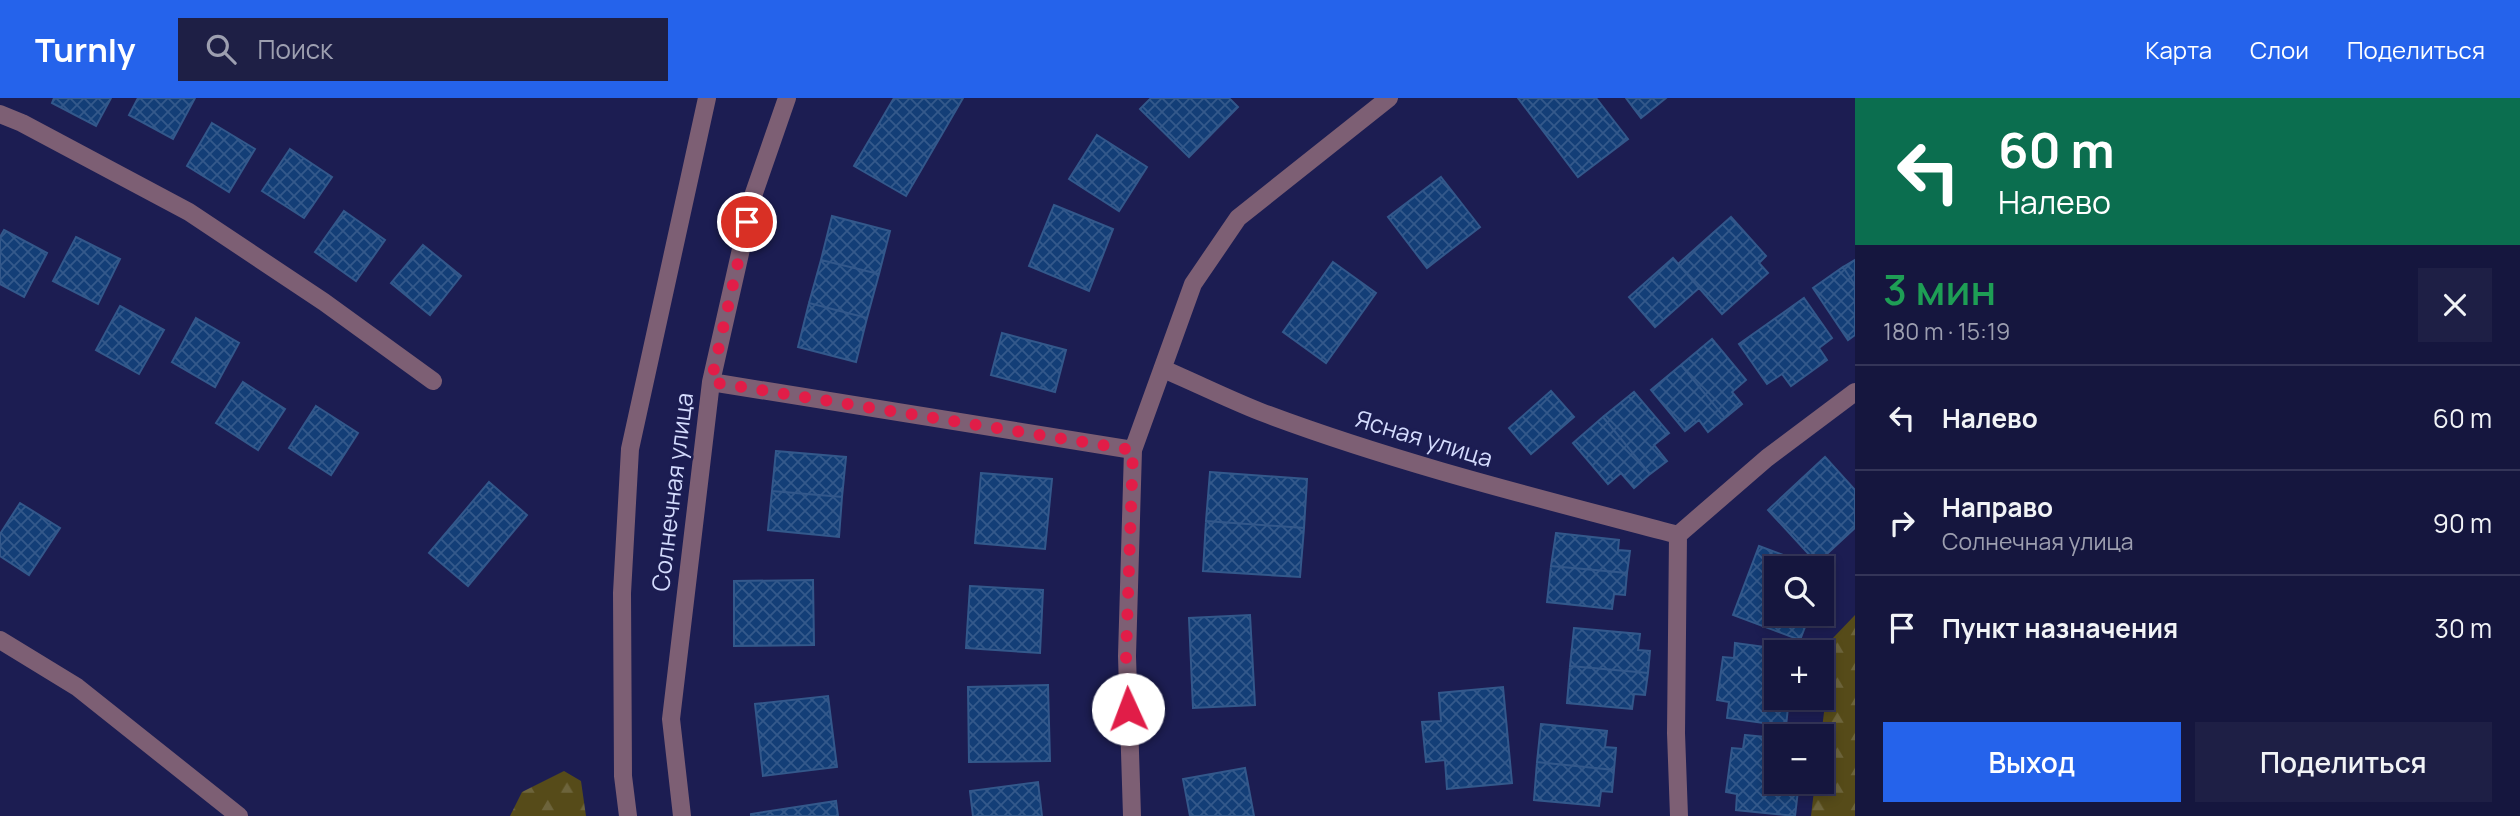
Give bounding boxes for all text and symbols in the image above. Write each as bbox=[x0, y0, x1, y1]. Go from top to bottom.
search box bbox=[178, 18, 668, 81]
text: Turnly bbox=[35, 27, 136, 72]
icon: search bbox=[202, 30, 240, 68]
text: Поиск bbox=[258, 31, 333, 67]
text: Карта bbox=[2145, 33, 2212, 66]
text: Слои bbox=[2250, 33, 2309, 66]
text: Поделиться bbox=[2347, 33, 2485, 66]
text: 60 m bbox=[1998, 116, 2115, 183]
icon: left bbox=[1883, 126, 1974, 217]
text: Налево bbox=[1998, 180, 2111, 224]
pin bbox=[717, 192, 777, 252]
icon: arrive bbox=[728, 203, 766, 241]
text: 3 мин bbox=[1883, 260, 1996, 318]
button: close bbox=[2418, 268, 2492, 342]
text: 180 m · 15:19 bbox=[1883, 315, 2010, 347]
street label: Солнечная улица bbox=[643, 391, 700, 593]
icon: left bbox=[1883, 399, 1921, 437]
text: Налево bbox=[1942, 400, 2038, 436]
text: 60 m bbox=[2433, 400, 2492, 436]
street label: Ясная улица bbox=[1352, 401, 1497, 474]
text: Направо bbox=[1942, 489, 2053, 525]
icon: right bbox=[1883, 504, 1921, 542]
text: 90 m bbox=[2433, 505, 2492, 541]
text: Солнечная улица bbox=[1942, 525, 2134, 557]
map controls bbox=[1764, 556, 1834, 794]
button: search bbox=[1764, 556, 1834, 626]
icon: arrive bbox=[1883, 609, 1921, 647]
text: Пункт назначения bbox=[1942, 610, 2178, 646]
text: 30 m bbox=[2435, 610, 2492, 646]
button: + bbox=[1764, 640, 1834, 710]
position arrow bbox=[1091, 672, 1165, 746]
button: Выход bbox=[1883, 722, 2181, 802]
button: Поделиться bbox=[2195, 722, 2492, 802]
button: − bbox=[1764, 724, 1834, 794]

